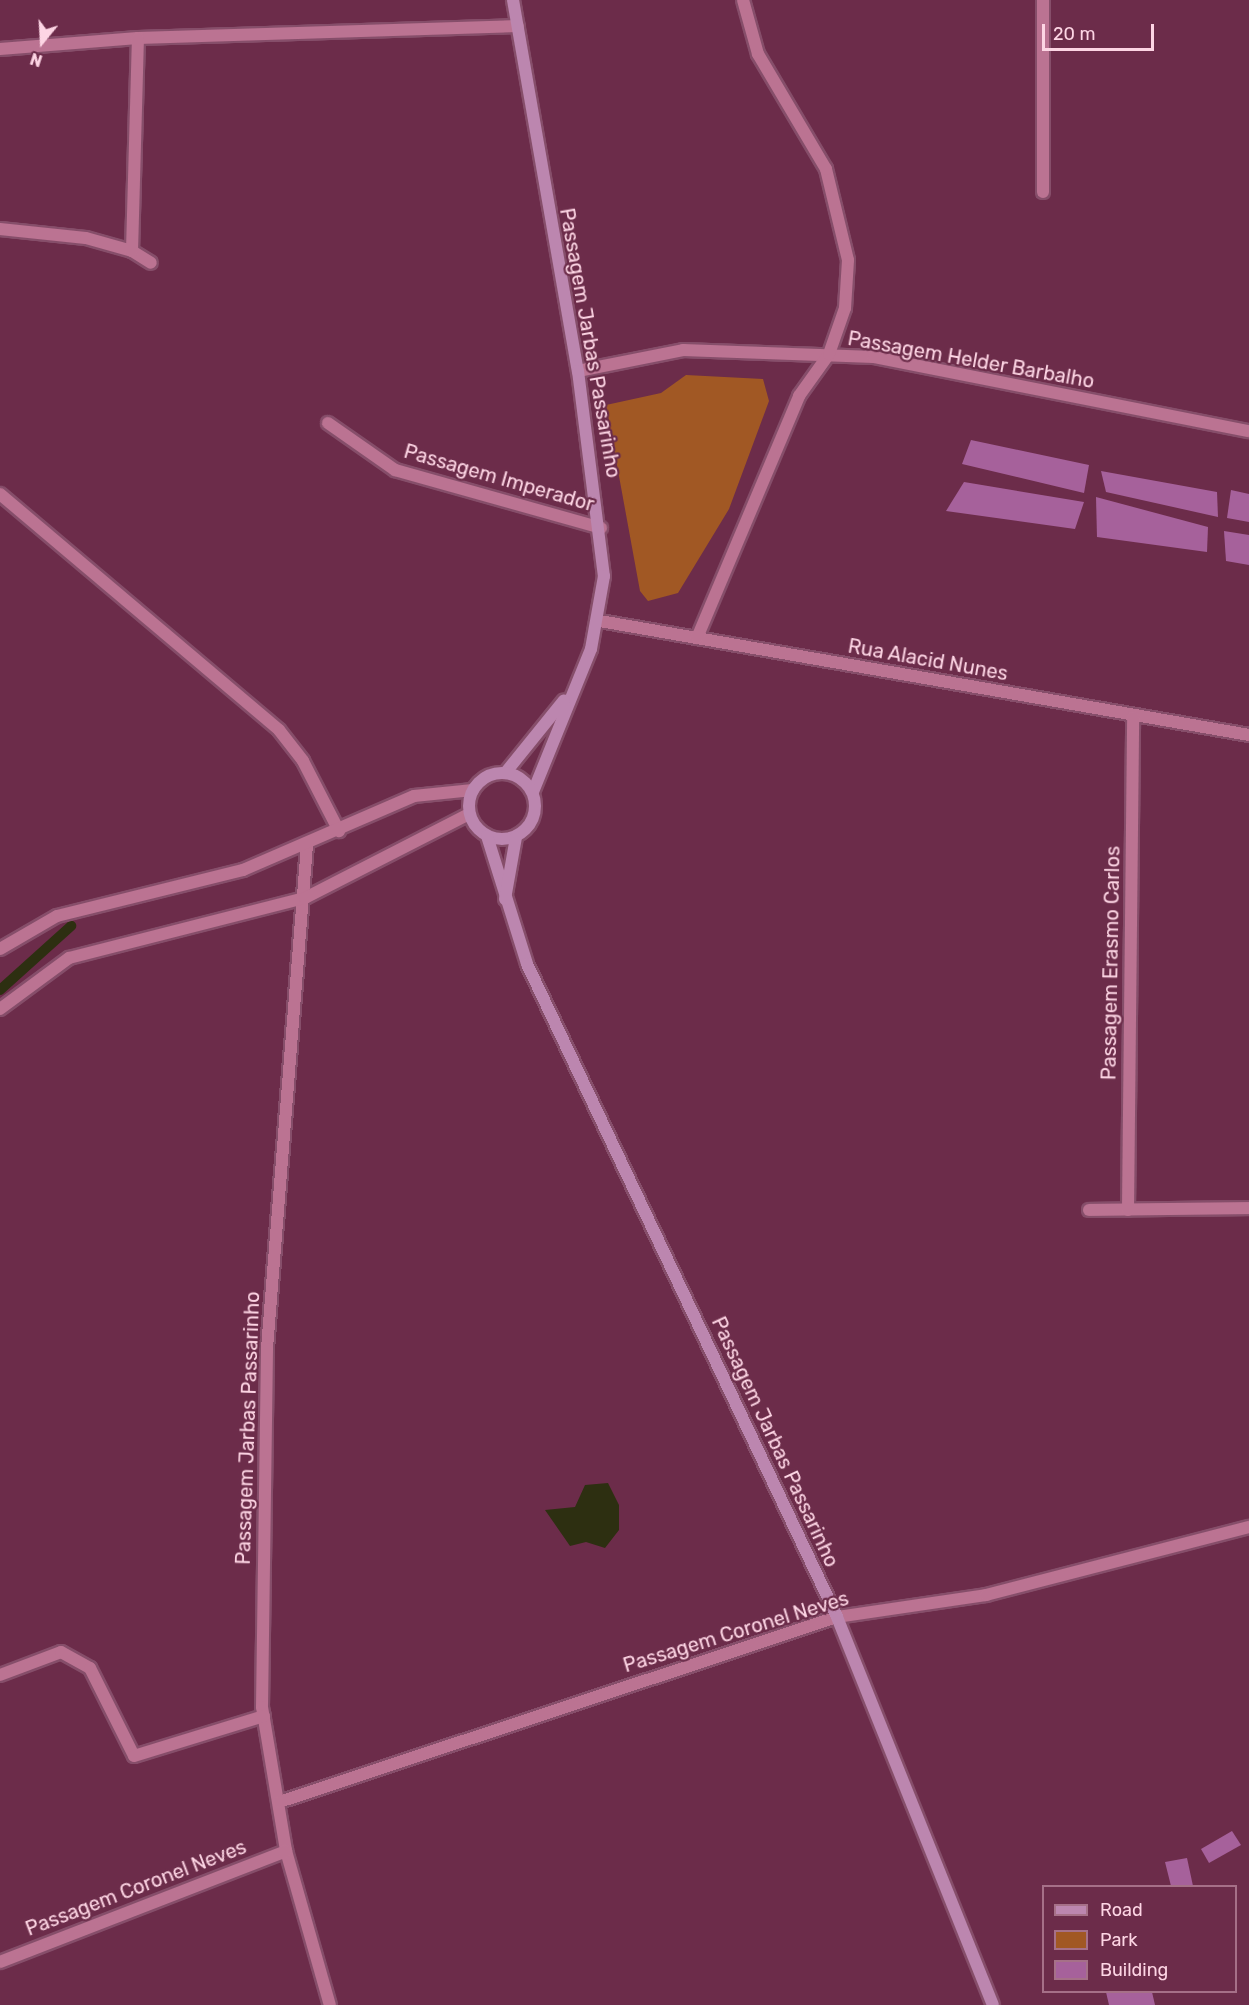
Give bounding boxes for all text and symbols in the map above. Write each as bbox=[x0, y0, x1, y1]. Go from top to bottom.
north arrow bbox=[12, 12, 72, 72]
scale bar bbox=[1045, 12, 1158, 50]
text: 20 m bbox=[1053, 23, 1095, 45]
text: N bbox=[28, 49, 45, 70]
street label: Passagem Jarbas Passarinho bbox=[554, 206, 626, 480]
street label: Passagem Helder Barbalho bbox=[846, 326, 1096, 394]
street label: Passagem Imperador bbox=[401, 439, 597, 517]
street label: Rua Alacid Nunes bbox=[846, 634, 1010, 686]
street label: Passagem Erasmo Carlos bbox=[1097, 846, 1125, 1080]
street label: Passagem Jarbas Passarinho bbox=[231, 1291, 265, 1565]
street label: Passagem Jarbas Passarinho bbox=[706, 1313, 844, 1571]
street label: Passagem Coronel Neves bbox=[620, 1586, 852, 1678]
street label: Passagem Coronel Neves bbox=[22, 1835, 250, 1941]
legend bbox=[1042, 1885, 1237, 1993]
text: Road bbox=[1100, 1899, 1143, 1921]
text: Park bbox=[1100, 1929, 1137, 1951]
text: Building bbox=[1100, 1959, 1168, 1981]

